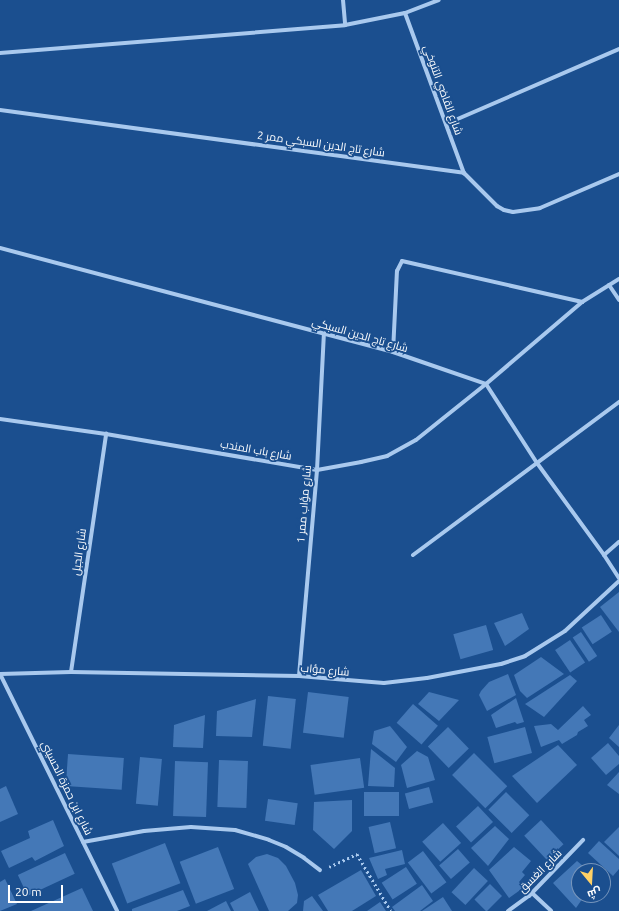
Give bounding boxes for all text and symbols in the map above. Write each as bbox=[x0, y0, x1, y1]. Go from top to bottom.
street label: شارع القاضي التنوخي bbox=[421, 43, 465, 137]
street label: شارع تاج الدين السبكي ممر 2 bbox=[256, 129, 386, 159]
street label: شارع تاج الدين السبكي bbox=[310, 315, 410, 355]
street label: شارع باب المندب bbox=[219, 437, 293, 463]
street label: شارع مؤاب ممر 1 bbox=[294, 465, 314, 543]
street label: شارع الجبل bbox=[69, 528, 89, 576]
street label: شارع مؤاب bbox=[300, 661, 350, 679]
street label: شارع ابن حمزة الحسيني bbox=[38, 739, 96, 837]
street label: شارع الغسق bbox=[515, 846, 565, 896]
north arrow bbox=[571, 863, 611, 903]
scale bar bbox=[10, 877, 65, 903]
text: 20 m bbox=[15, 885, 42, 898]
text: ش bbox=[586, 886, 603, 901]

